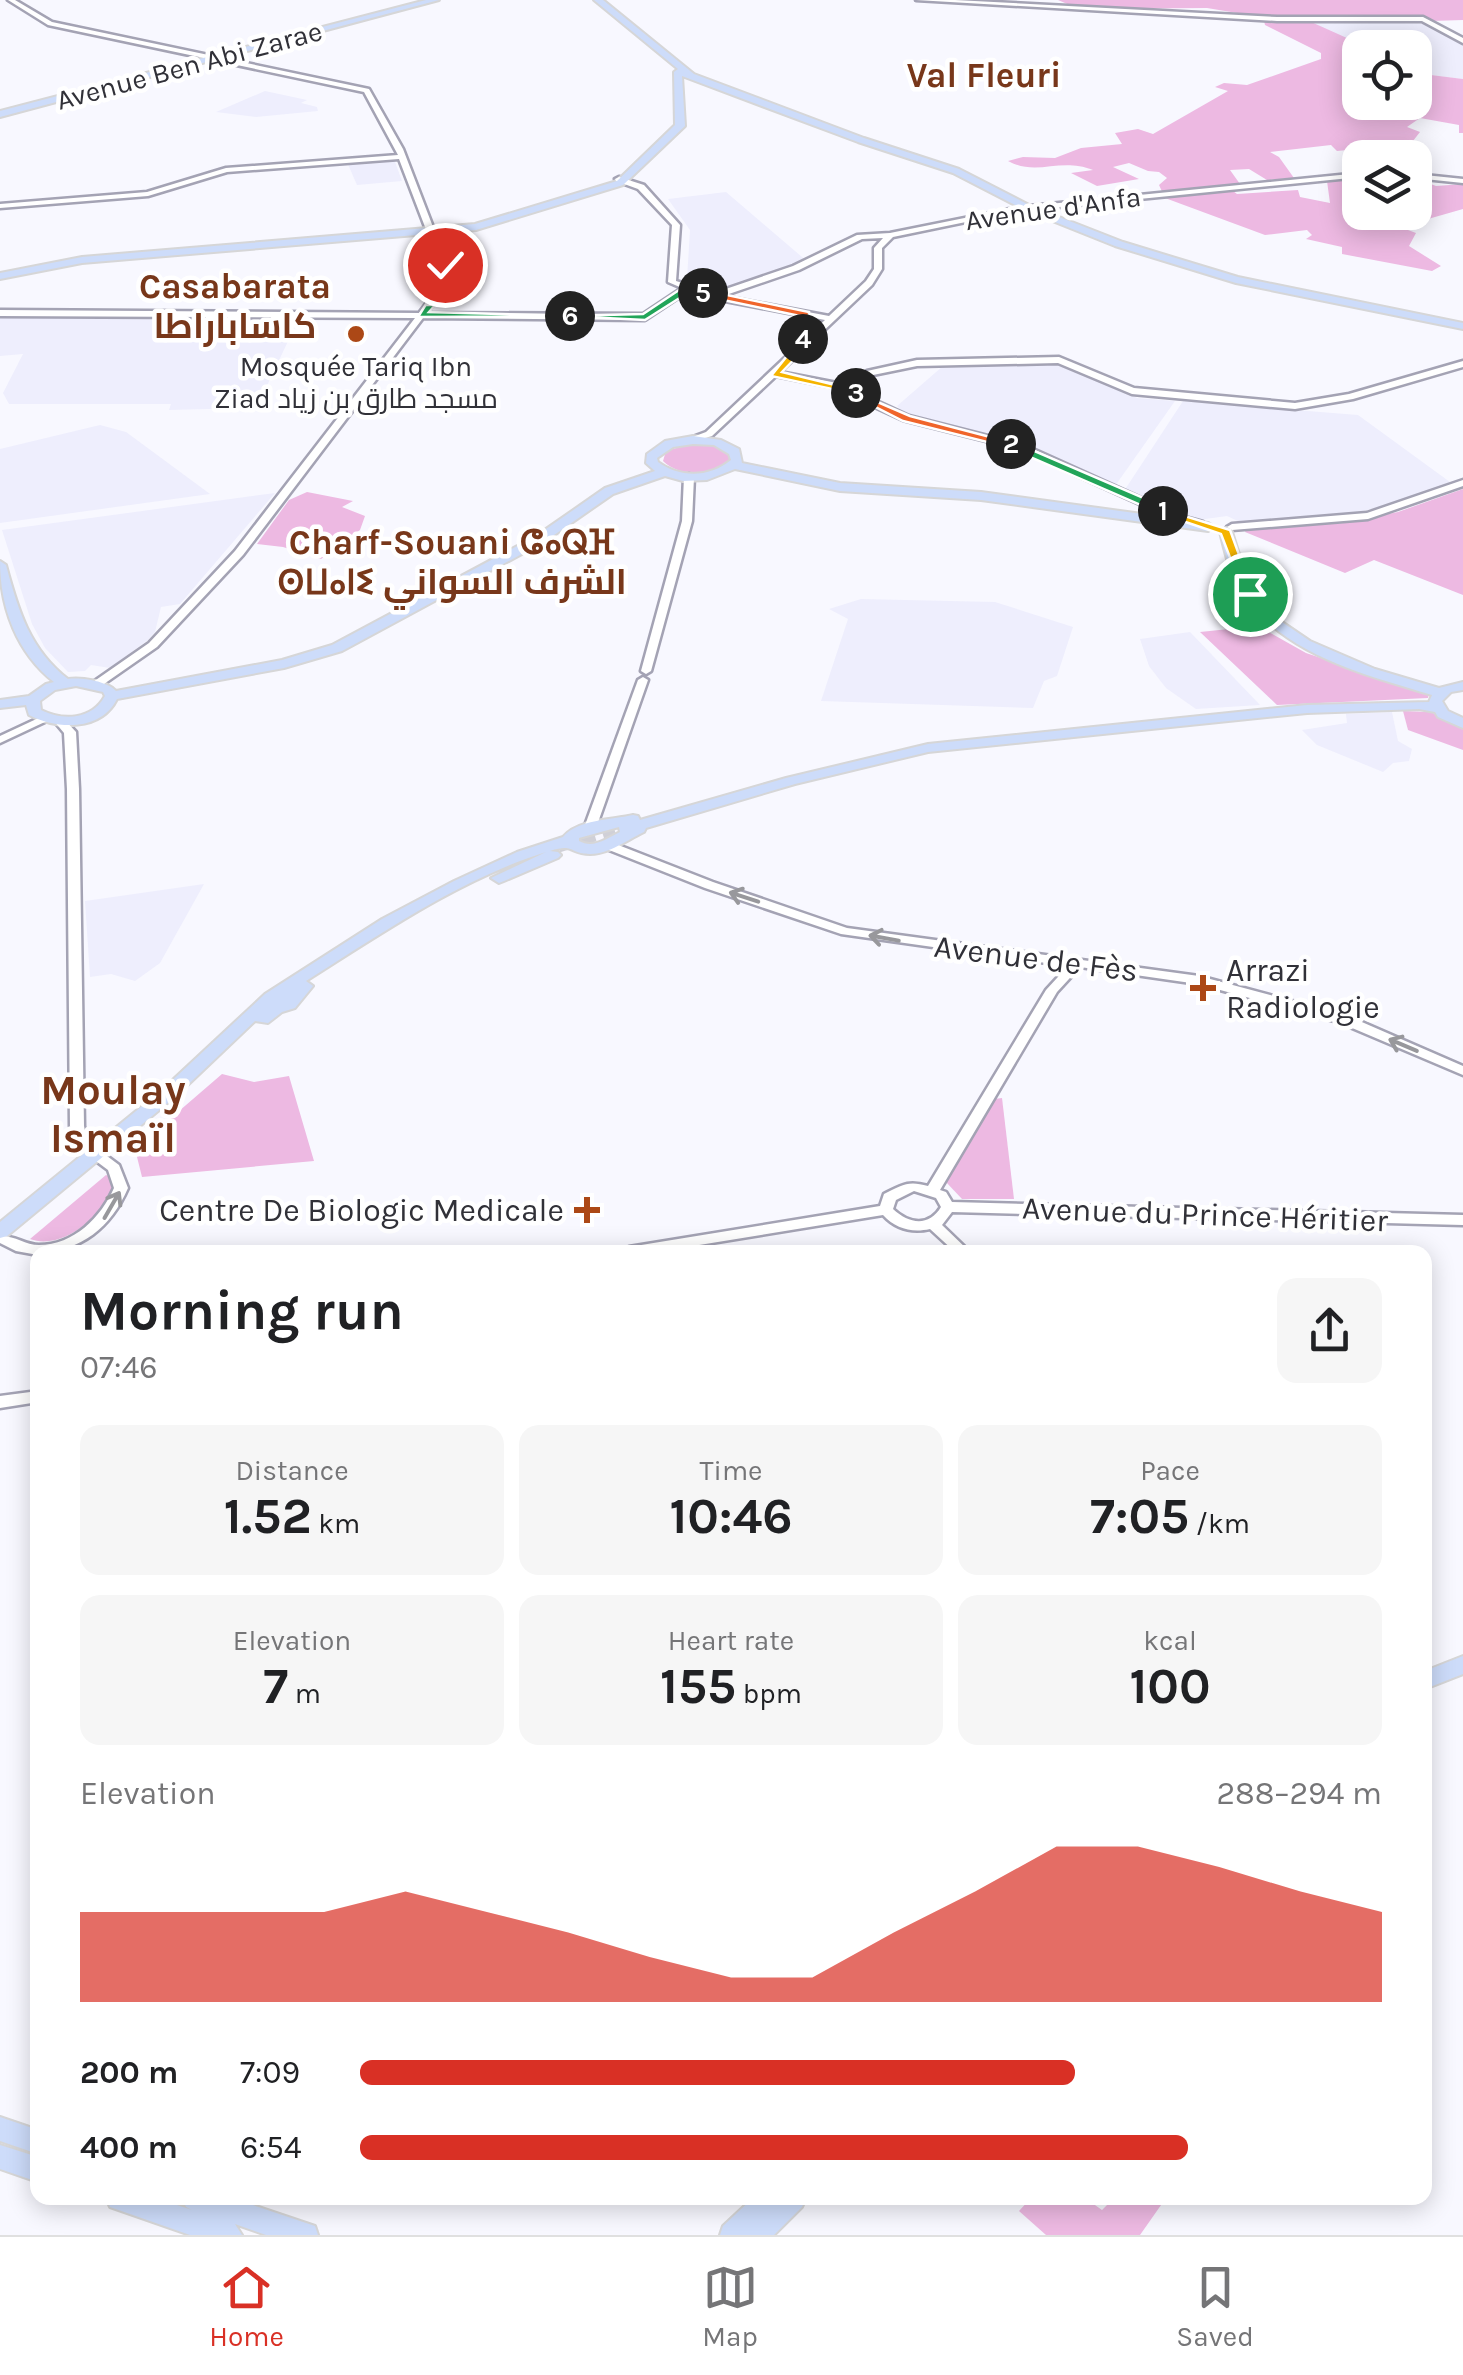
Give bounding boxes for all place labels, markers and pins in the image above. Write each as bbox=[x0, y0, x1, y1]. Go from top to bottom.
pin bbox=[403, 223, 488, 308]
pin: 5 bbox=[678, 268, 728, 318]
pin: 6 bbox=[545, 291, 595, 341]
pin: 4 bbox=[778, 314, 828, 364]
marker: Mosquée Tariq Ibn Ziad مسجد طارق بن زياد bbox=[345, 323, 367, 345]
place label: Mosquée Tariq Ibn Ziad مسجد طارق بن زياد bbox=[214, 350, 498, 415]
pin: 3 bbox=[831, 368, 881, 418]
pin: 2 bbox=[986, 419, 1036, 469]
pin: 1 bbox=[1138, 486, 1188, 536]
pin bbox=[1208, 552, 1293, 637]
place label: Arrazi Radiologie bbox=[1226, 952, 1380, 1026]
marker: Arrazi Radiologie bbox=[1190, 975, 1216, 1001]
place label: Centre De Biologic Medicale bbox=[159, 1192, 564, 1229]
marker: Centre De Biologic Medicale bbox=[574, 1197, 600, 1223]

